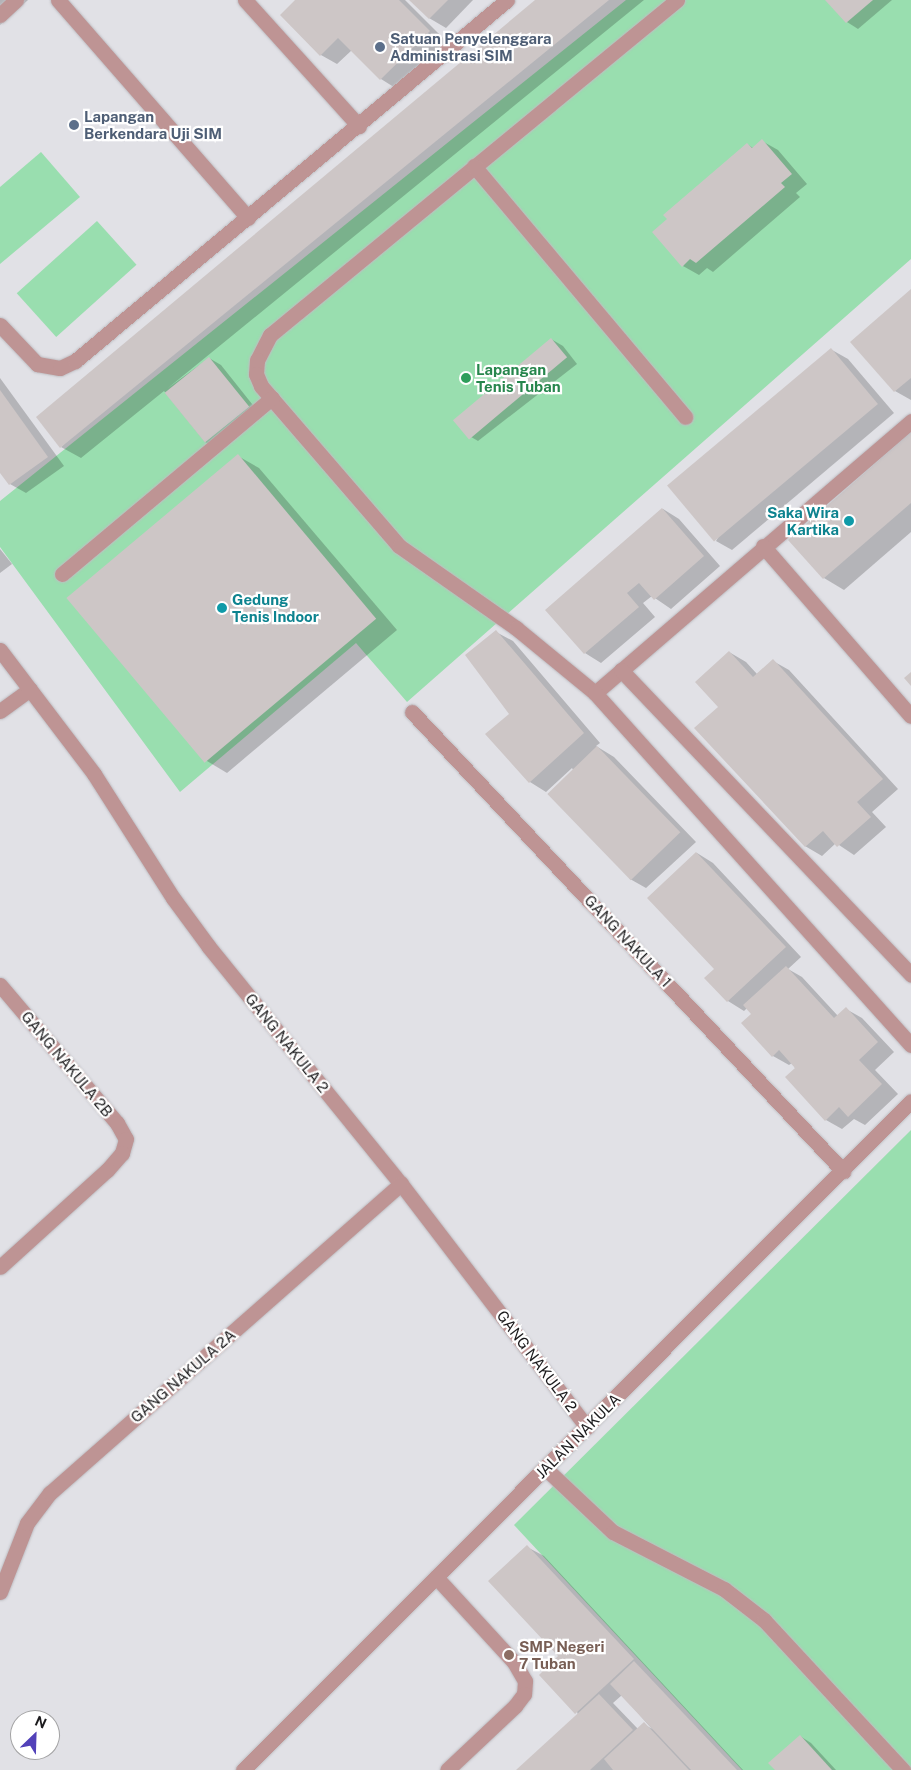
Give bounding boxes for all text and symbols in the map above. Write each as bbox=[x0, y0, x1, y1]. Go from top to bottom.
place label: Satuan Penyelenggara Administrasi SIM bbox=[390, 29, 552, 64]
marker: Satuan Penyelenggara Administrasi SIM bbox=[374, 41, 386, 53]
place label: Lapangan Berkendara Uji SIM bbox=[84, 107, 222, 142]
marker: Lapangan Berkendara Uji SIM bbox=[68, 119, 80, 131]
place label: Lapangan Tenis Tuban bbox=[476, 360, 561, 395]
marker: Lapangan Tenis Tuban bbox=[460, 372, 472, 384]
place label: Saka Wira Kartika bbox=[767, 503, 839, 538]
marker: Saka Wira Kartika bbox=[843, 515, 855, 527]
place label: Gedung Tenis Indoor bbox=[232, 590, 319, 625]
marker: Gedung Tenis Indoor bbox=[216, 602, 228, 614]
street label: GANG NAKULA 1 bbox=[581, 891, 675, 991]
street label: GANG NAKULA 2 bbox=[242, 990, 332, 1096]
street label: GANG NAKULA 2B bbox=[18, 1008, 116, 1120]
street label: GANG NAKULA 2 bbox=[493, 1307, 581, 1415]
street label: GANG NAKULA 2A bbox=[127, 1326, 239, 1426]
street label: JALAN NAKULA bbox=[532, 1390, 624, 1482]
place label: SMP Negeri 7 Tuban bbox=[519, 1637, 604, 1672]
marker: SMP Negeri 7 Tuban bbox=[503, 1649, 515, 1661]
north arrow bbox=[10, 1710, 60, 1760]
text: N bbox=[32, 1713, 49, 1732]

